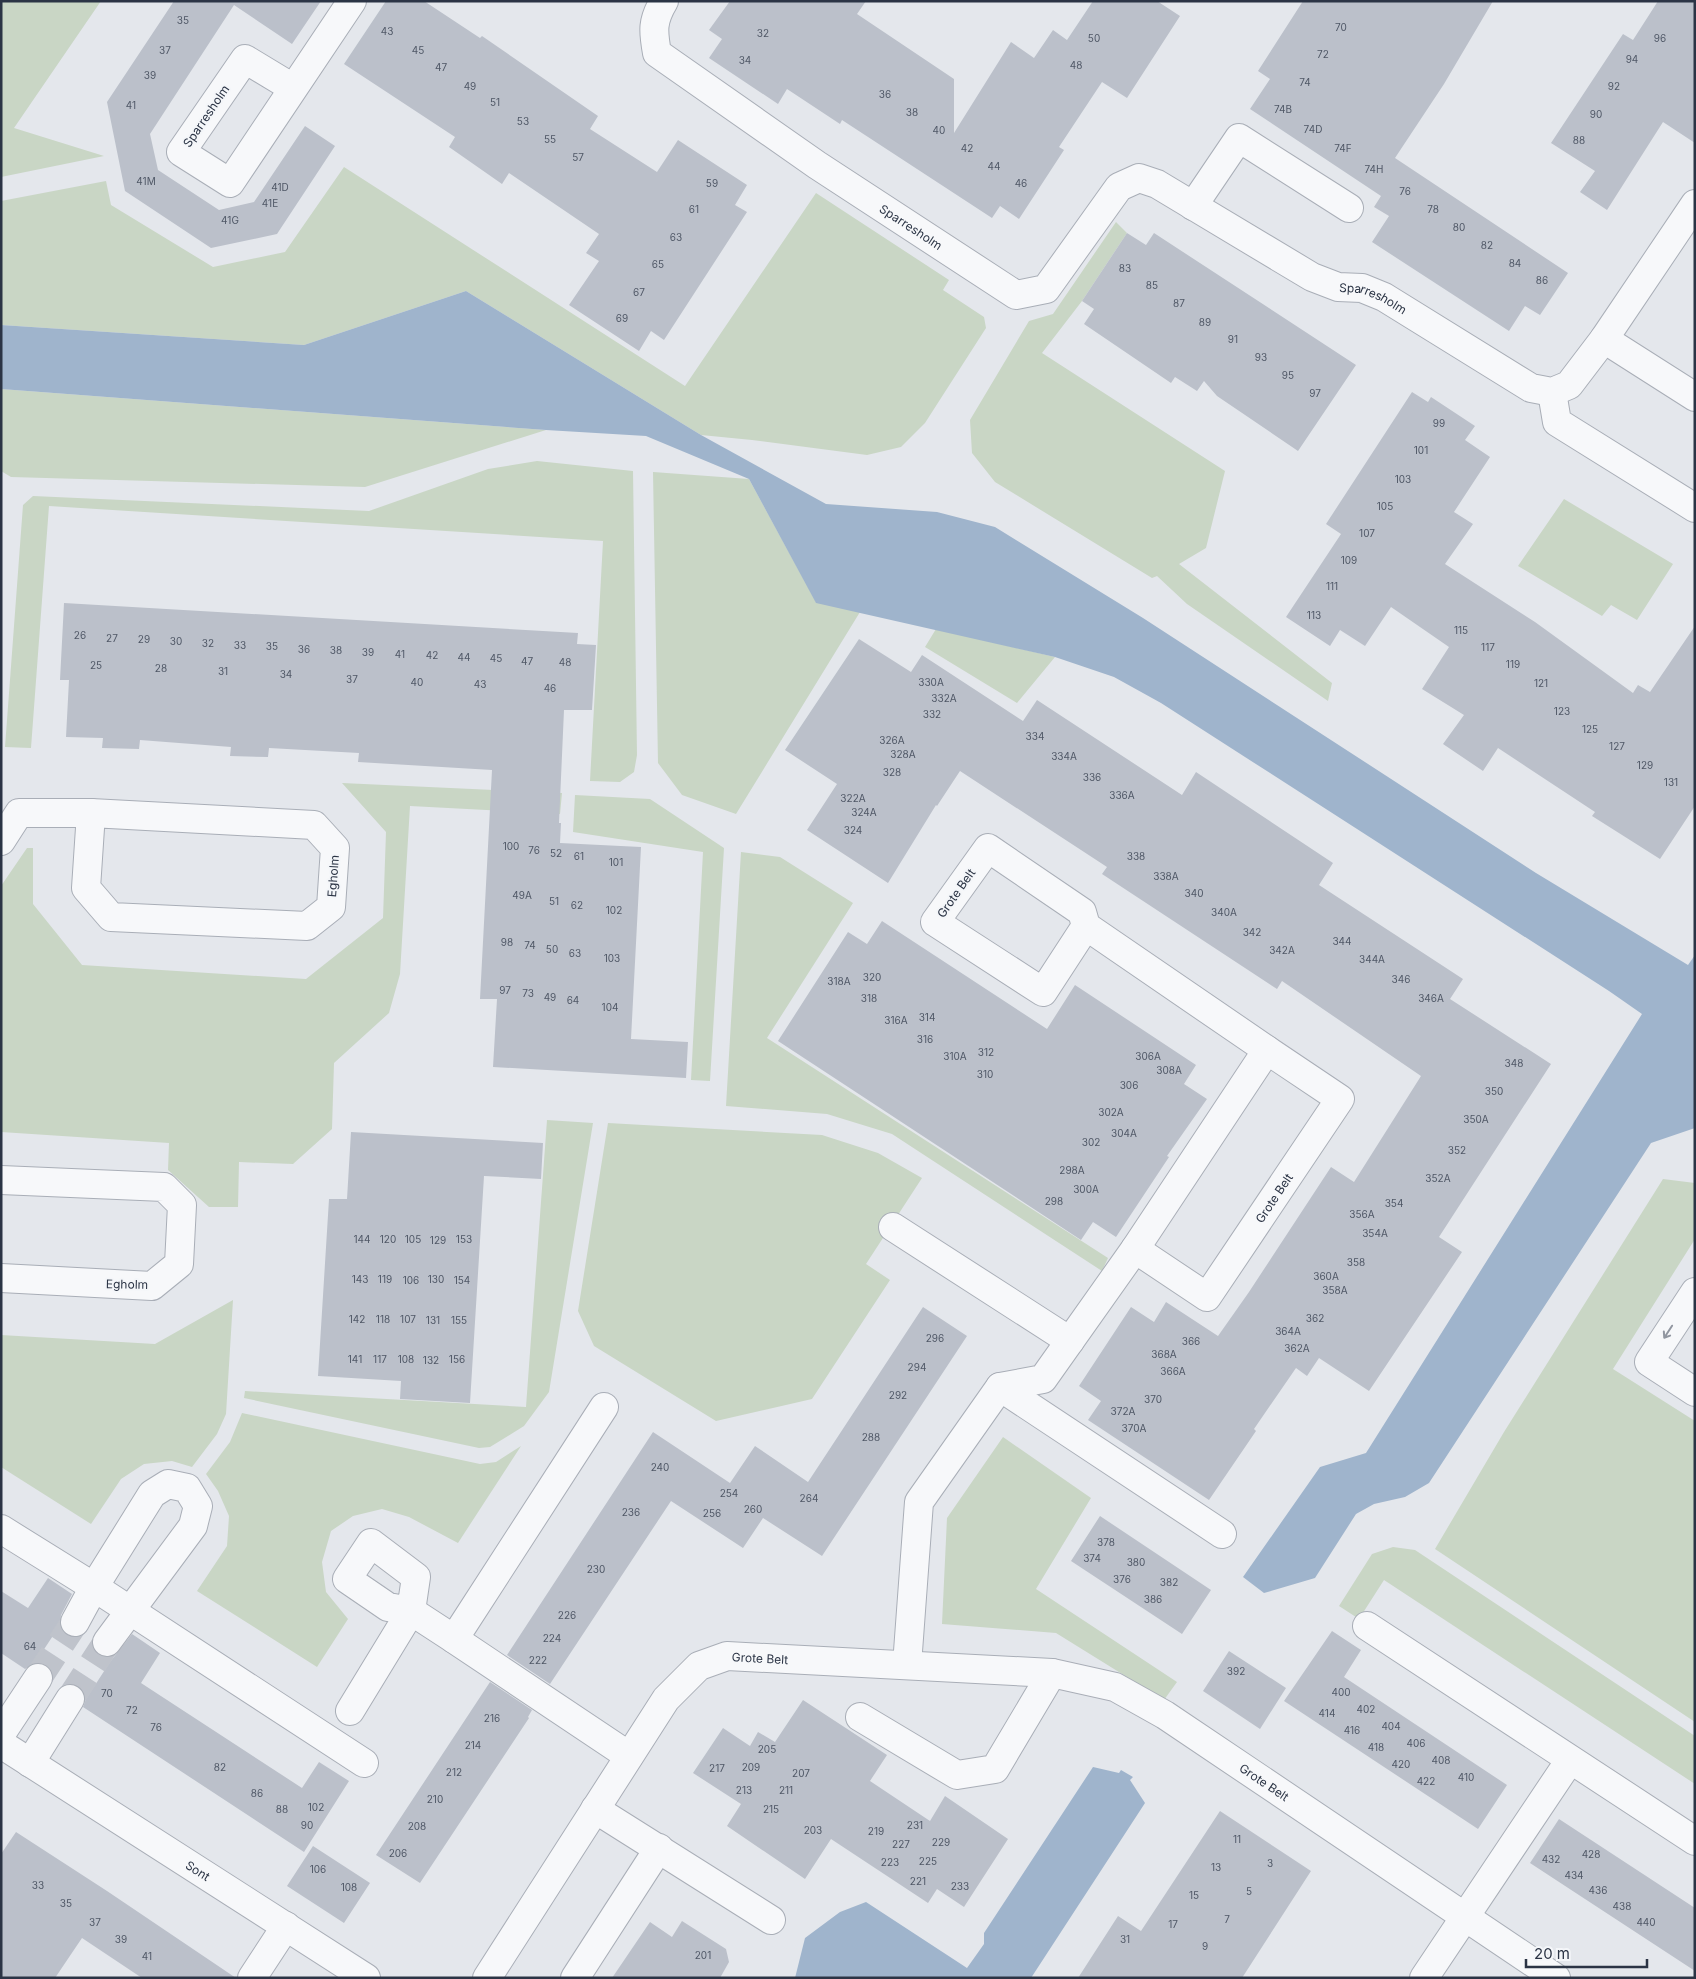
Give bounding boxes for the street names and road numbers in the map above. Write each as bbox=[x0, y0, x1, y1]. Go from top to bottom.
street label: Sparresholm bbox=[180, 82, 232, 150]
street label: Sparresholm bbox=[877, 201, 945, 253]
street label: Sparresholm bbox=[1339, 280, 1410, 317]
street label: Egholm bbox=[324, 854, 342, 898]
street label: Grote Belt bbox=[934, 866, 978, 920]
street label: Grote Belt bbox=[1252, 1170, 1296, 1225]
street label: Egholm bbox=[106, 1276, 148, 1292]
street label: Grote Belt bbox=[731, 1649, 789, 1667]
street label: Grote Belt bbox=[1237, 1760, 1292, 1804]
street label: Sont bbox=[183, 1857, 213, 1884]

